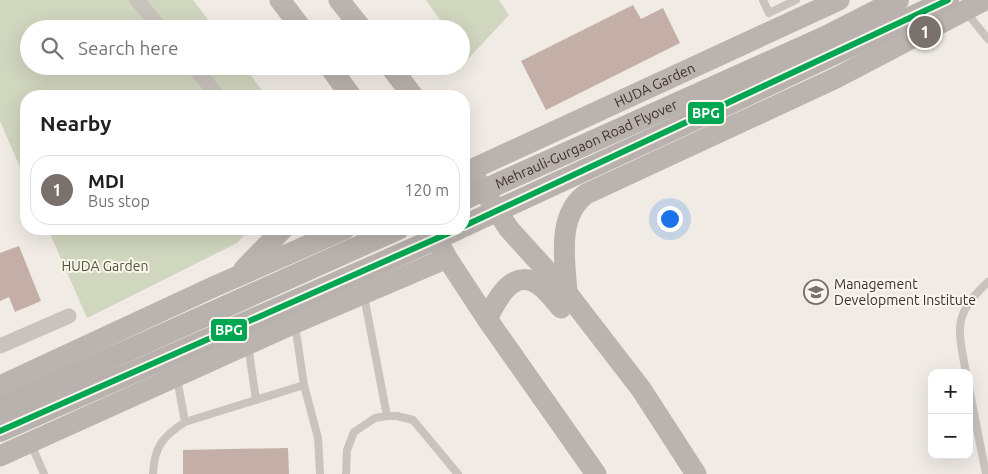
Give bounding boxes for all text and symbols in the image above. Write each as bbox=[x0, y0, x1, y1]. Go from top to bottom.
pin: 1 bbox=[909, 13, 941, 51]
search box bbox=[20, 20, 470, 75]
icon: search bbox=[38, 34, 66, 62]
text: Search here bbox=[78, 37, 178, 59]
street label: HUDA Garden bbox=[612, 60, 698, 111]
street label: Mehrauli-Gurgaon Road Flyover bbox=[493, 96, 681, 192]
line badge: BPG bbox=[687, 101, 725, 125]
text: BPG bbox=[692, 105, 720, 121]
text: Nearby bbox=[40, 111, 111, 135]
text: MDI bbox=[88, 170, 124, 192]
text: 1 bbox=[52, 181, 62, 199]
text: 120 m bbox=[404, 181, 449, 199]
text: Bus stop bbox=[88, 192, 150, 210]
your location bbox=[657, 206, 683, 232]
park label: HUDA Garden bbox=[61, 258, 149, 274]
place label: Management Development Institute bbox=[834, 276, 976, 308]
school or university icon: Management Development Institute bbox=[803, 279, 829, 305]
line badge: BPG bbox=[210, 318, 248, 342]
text: BPG bbox=[215, 322, 243, 338]
map controls bbox=[928, 369, 973, 459]
button: + bbox=[928, 369, 973, 414]
button: − bbox=[928, 414, 973, 459]

